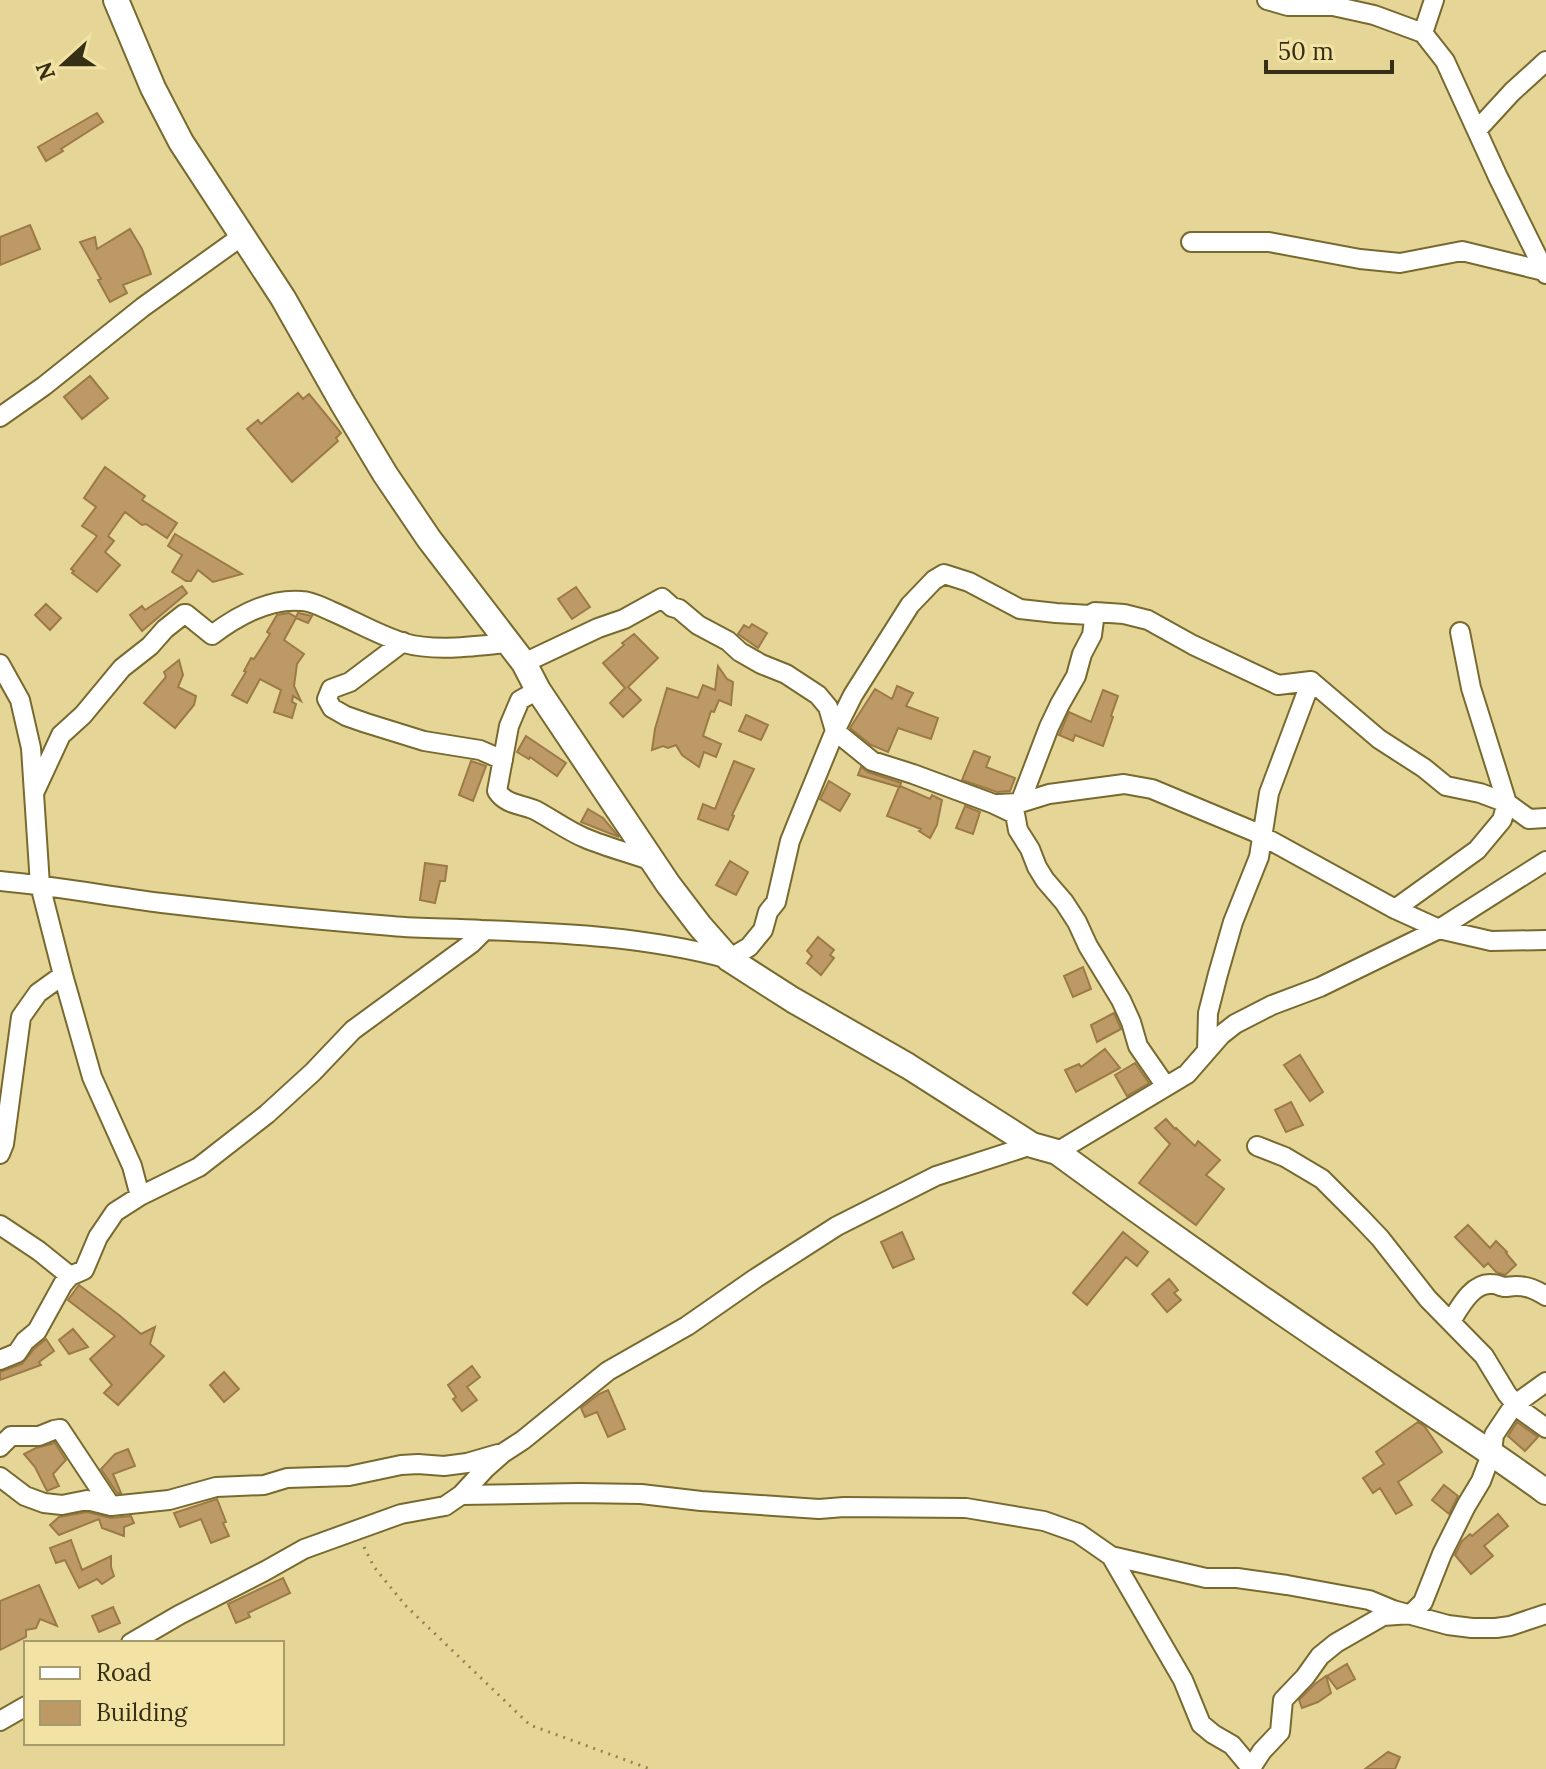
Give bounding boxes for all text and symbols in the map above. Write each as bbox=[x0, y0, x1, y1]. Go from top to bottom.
north arrow bbox=[24, 24, 104, 104]
scale bar bbox=[1266, 24, 1392, 74]
text: 50 m bbox=[1278, 36, 1334, 67]
text: N bbox=[29, 58, 61, 84]
legend bbox=[24, 1641, 284, 1745]
text: Road bbox=[96, 1657, 152, 1688]
text: Building bbox=[96, 1697, 188, 1728]

